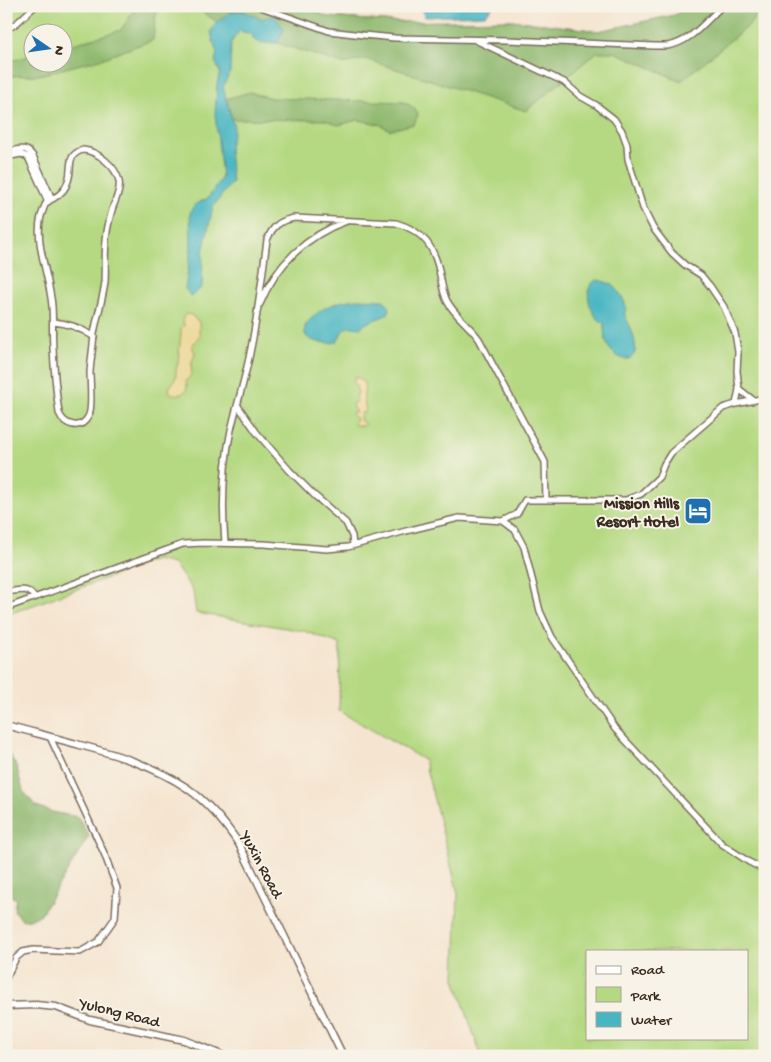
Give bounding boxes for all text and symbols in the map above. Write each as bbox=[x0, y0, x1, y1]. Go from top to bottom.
north arrow bbox=[22, 22, 72, 72]
text: N bbox=[49, 44, 68, 57]
place label: Mission Hills Resort Hotel bbox=[595, 496, 680, 533]
hotel icon: Mission Hills Resort Hotel bbox=[683, 496, 713, 526]
street label: Yuxin Road bbox=[233, 827, 286, 904]
legend bbox=[586, 950, 748, 1040]
text: Road bbox=[631, 962, 665, 980]
text: Park bbox=[630, 988, 661, 1006]
street label: Yulong Road bbox=[75, 995, 163, 1034]
text: Water bbox=[631, 1012, 673, 1030]

